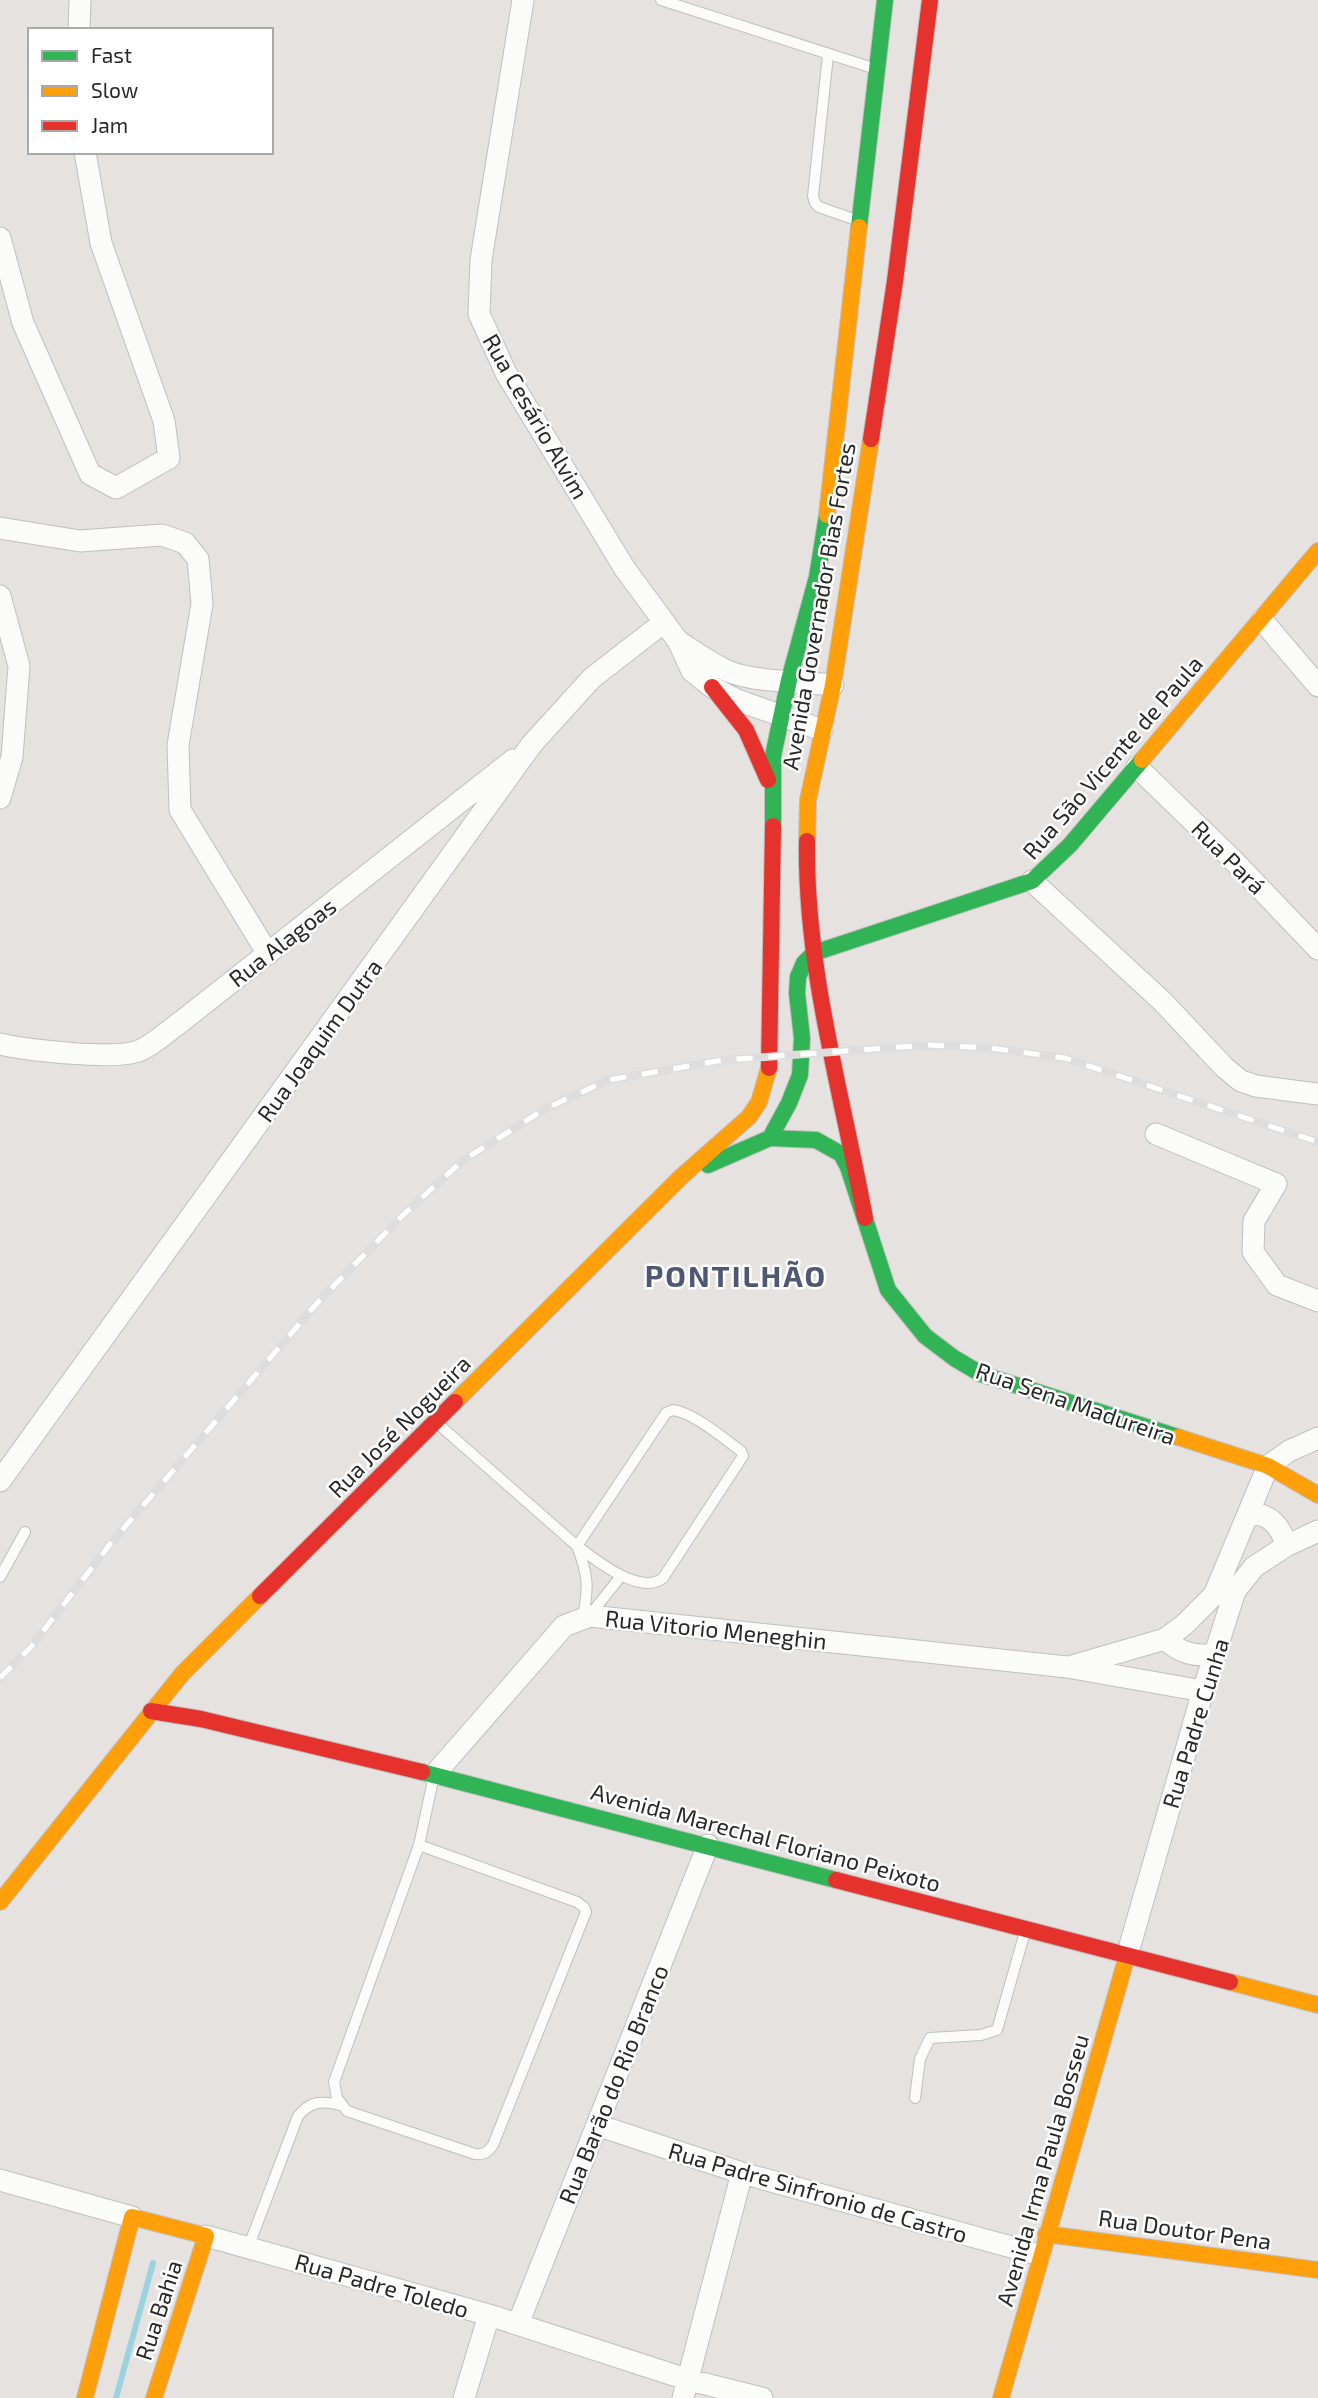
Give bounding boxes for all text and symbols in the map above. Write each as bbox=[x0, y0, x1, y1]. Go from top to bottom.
legend bbox=[28, 28, 273, 154]
text: Fast bbox=[91, 42, 132, 67]
text: Slow bbox=[91, 77, 138, 102]
text: Jam bbox=[91, 112, 128, 137]
street label: Rua Cesário Alvim bbox=[477, 328, 595, 504]
street label: Avenida Governador Bias Fortes bbox=[775, 440, 861, 772]
street label: Rua São Vicente de Paula bbox=[1016, 650, 1208, 864]
street label: Rua Pará bbox=[1186, 814, 1272, 900]
street label: Rua Alagoas bbox=[223, 891, 341, 993]
street label: Rua Joaquim Dutra bbox=[251, 953, 387, 1127]
district label: PONTILHÃO bbox=[645, 1257, 827, 1293]
street label: Rua José Nogueira bbox=[322, 1349, 476, 1503]
street label: Rua Sena Madureira bbox=[972, 1356, 1180, 1450]
street label: Rua Vitorio Meneghin bbox=[604, 1603, 828, 1655]
street label: Rua Padre Cunha bbox=[1156, 1635, 1234, 1811]
street label: Avenida Marechal Floriano Peixoto bbox=[588, 1777, 944, 1897]
street label: Rua Barão do Rio Branco bbox=[552, 1960, 674, 2208]
street label: Avenida Irma Paula Bosseu bbox=[990, 2031, 1094, 2309]
street label: Rua Padre Sinfronio de Castro bbox=[665, 2136, 971, 2248]
street label: Rua Doutor Pena bbox=[1097, 2203, 1273, 2255]
street label: Rua Padre Toledo bbox=[292, 2247, 472, 2323]
street label: Rua Bahia bbox=[129, 2256, 187, 2364]

